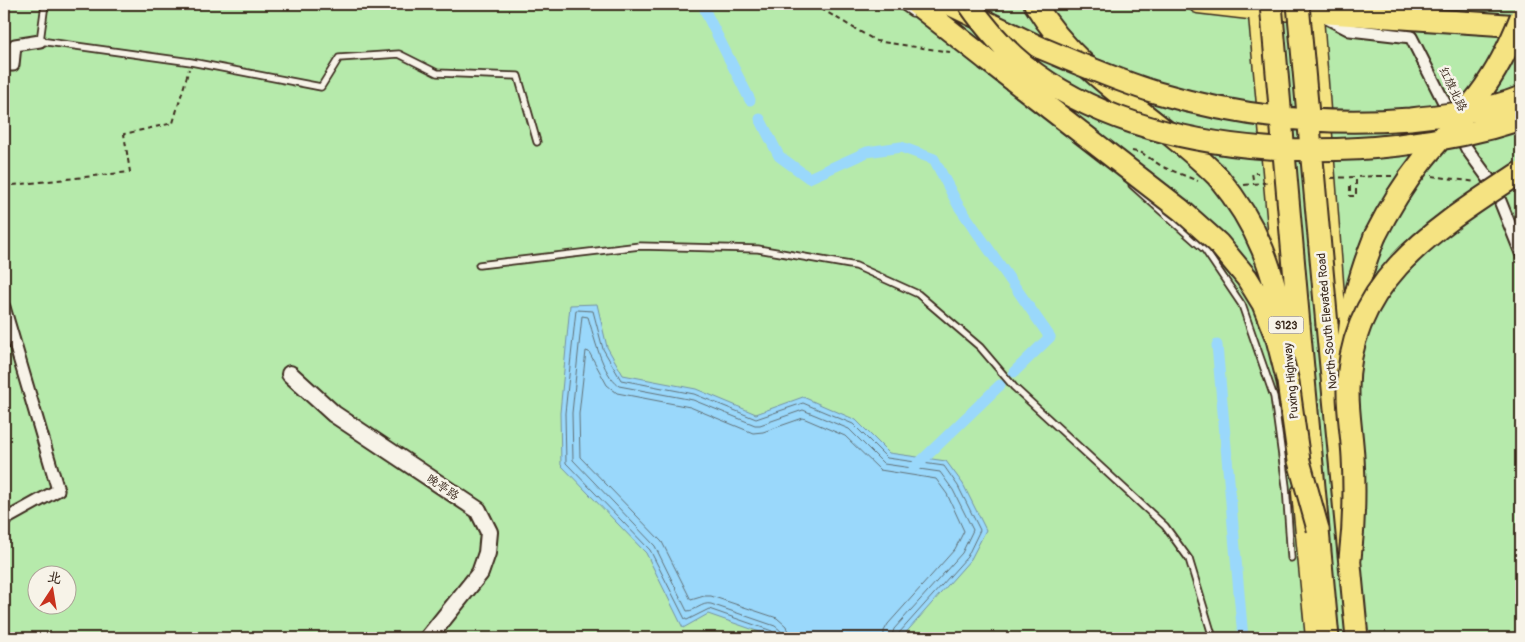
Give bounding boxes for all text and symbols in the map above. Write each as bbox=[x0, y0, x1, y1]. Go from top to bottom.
street label: 红旗北路 bbox=[1435, 64, 1470, 114]
street label: North-South Elevated Road bbox=[1314, 252, 1341, 390]
road number: S123 bbox=[1268, 316, 1304, 334]
street label: Puxing Highway bbox=[1281, 342, 1302, 420]
street label: 晚亭路 bbox=[424, 471, 462, 504]
north arrow bbox=[28, 564, 78, 614]
text: 北 bbox=[46, 568, 63, 588]

